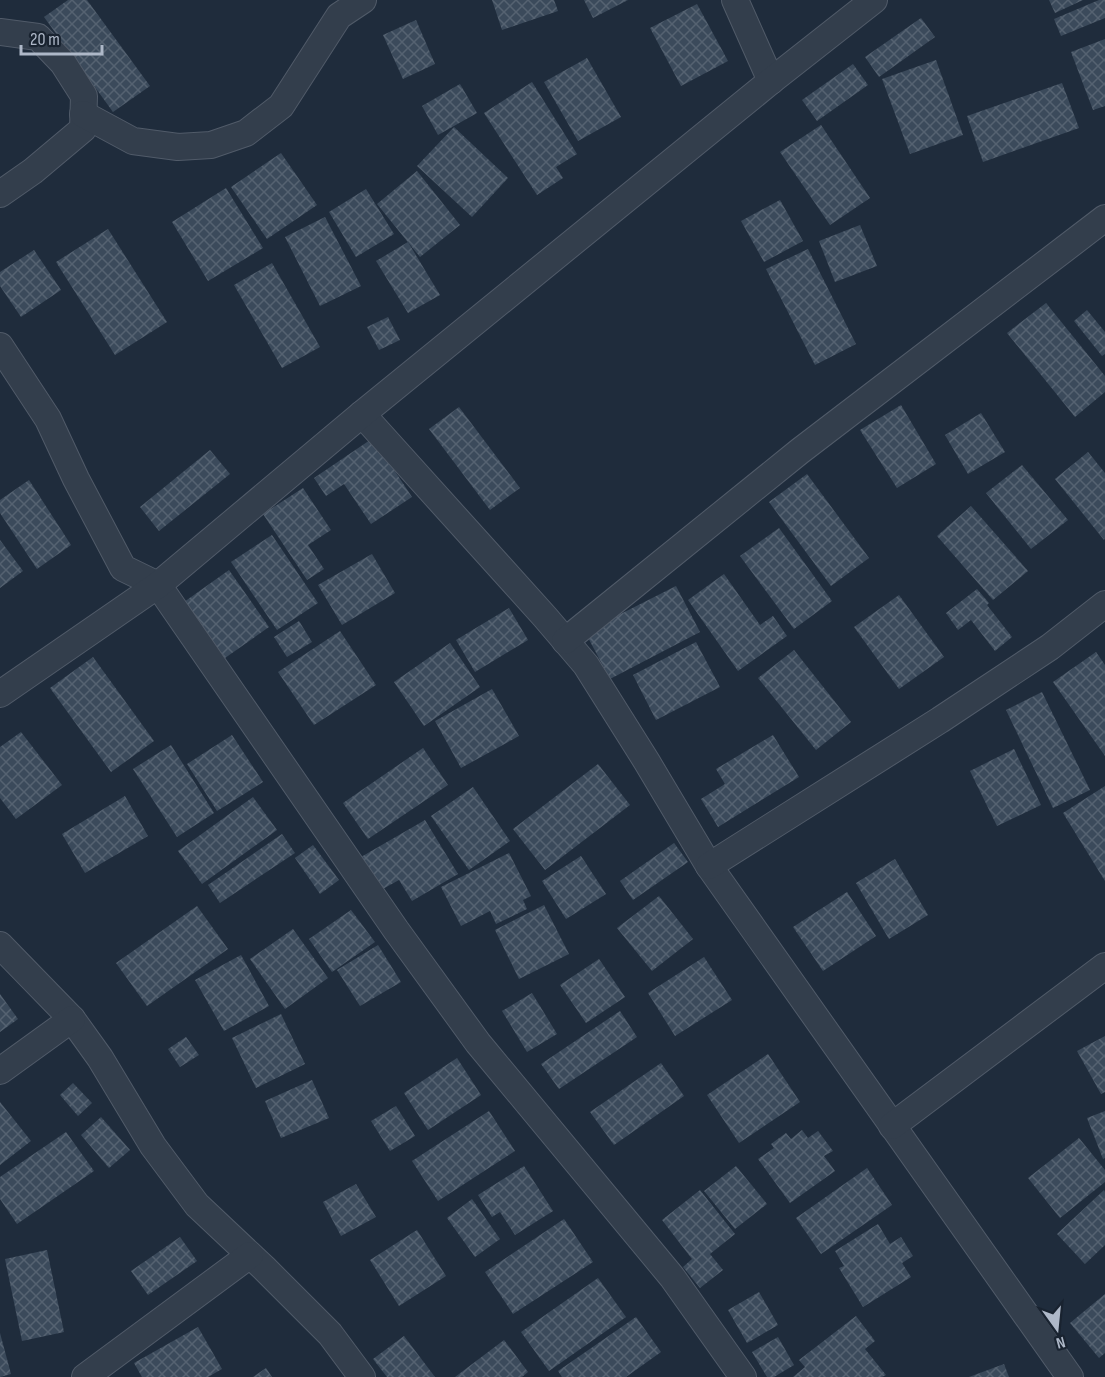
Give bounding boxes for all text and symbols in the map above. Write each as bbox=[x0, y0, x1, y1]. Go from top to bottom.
scale bar bbox=[21, 18, 102, 56]
text: 20 m bbox=[30, 29, 60, 50]
north arrow bbox=[1027, 1299, 1087, 1359]
text: N bbox=[1054, 1332, 1067, 1352]

